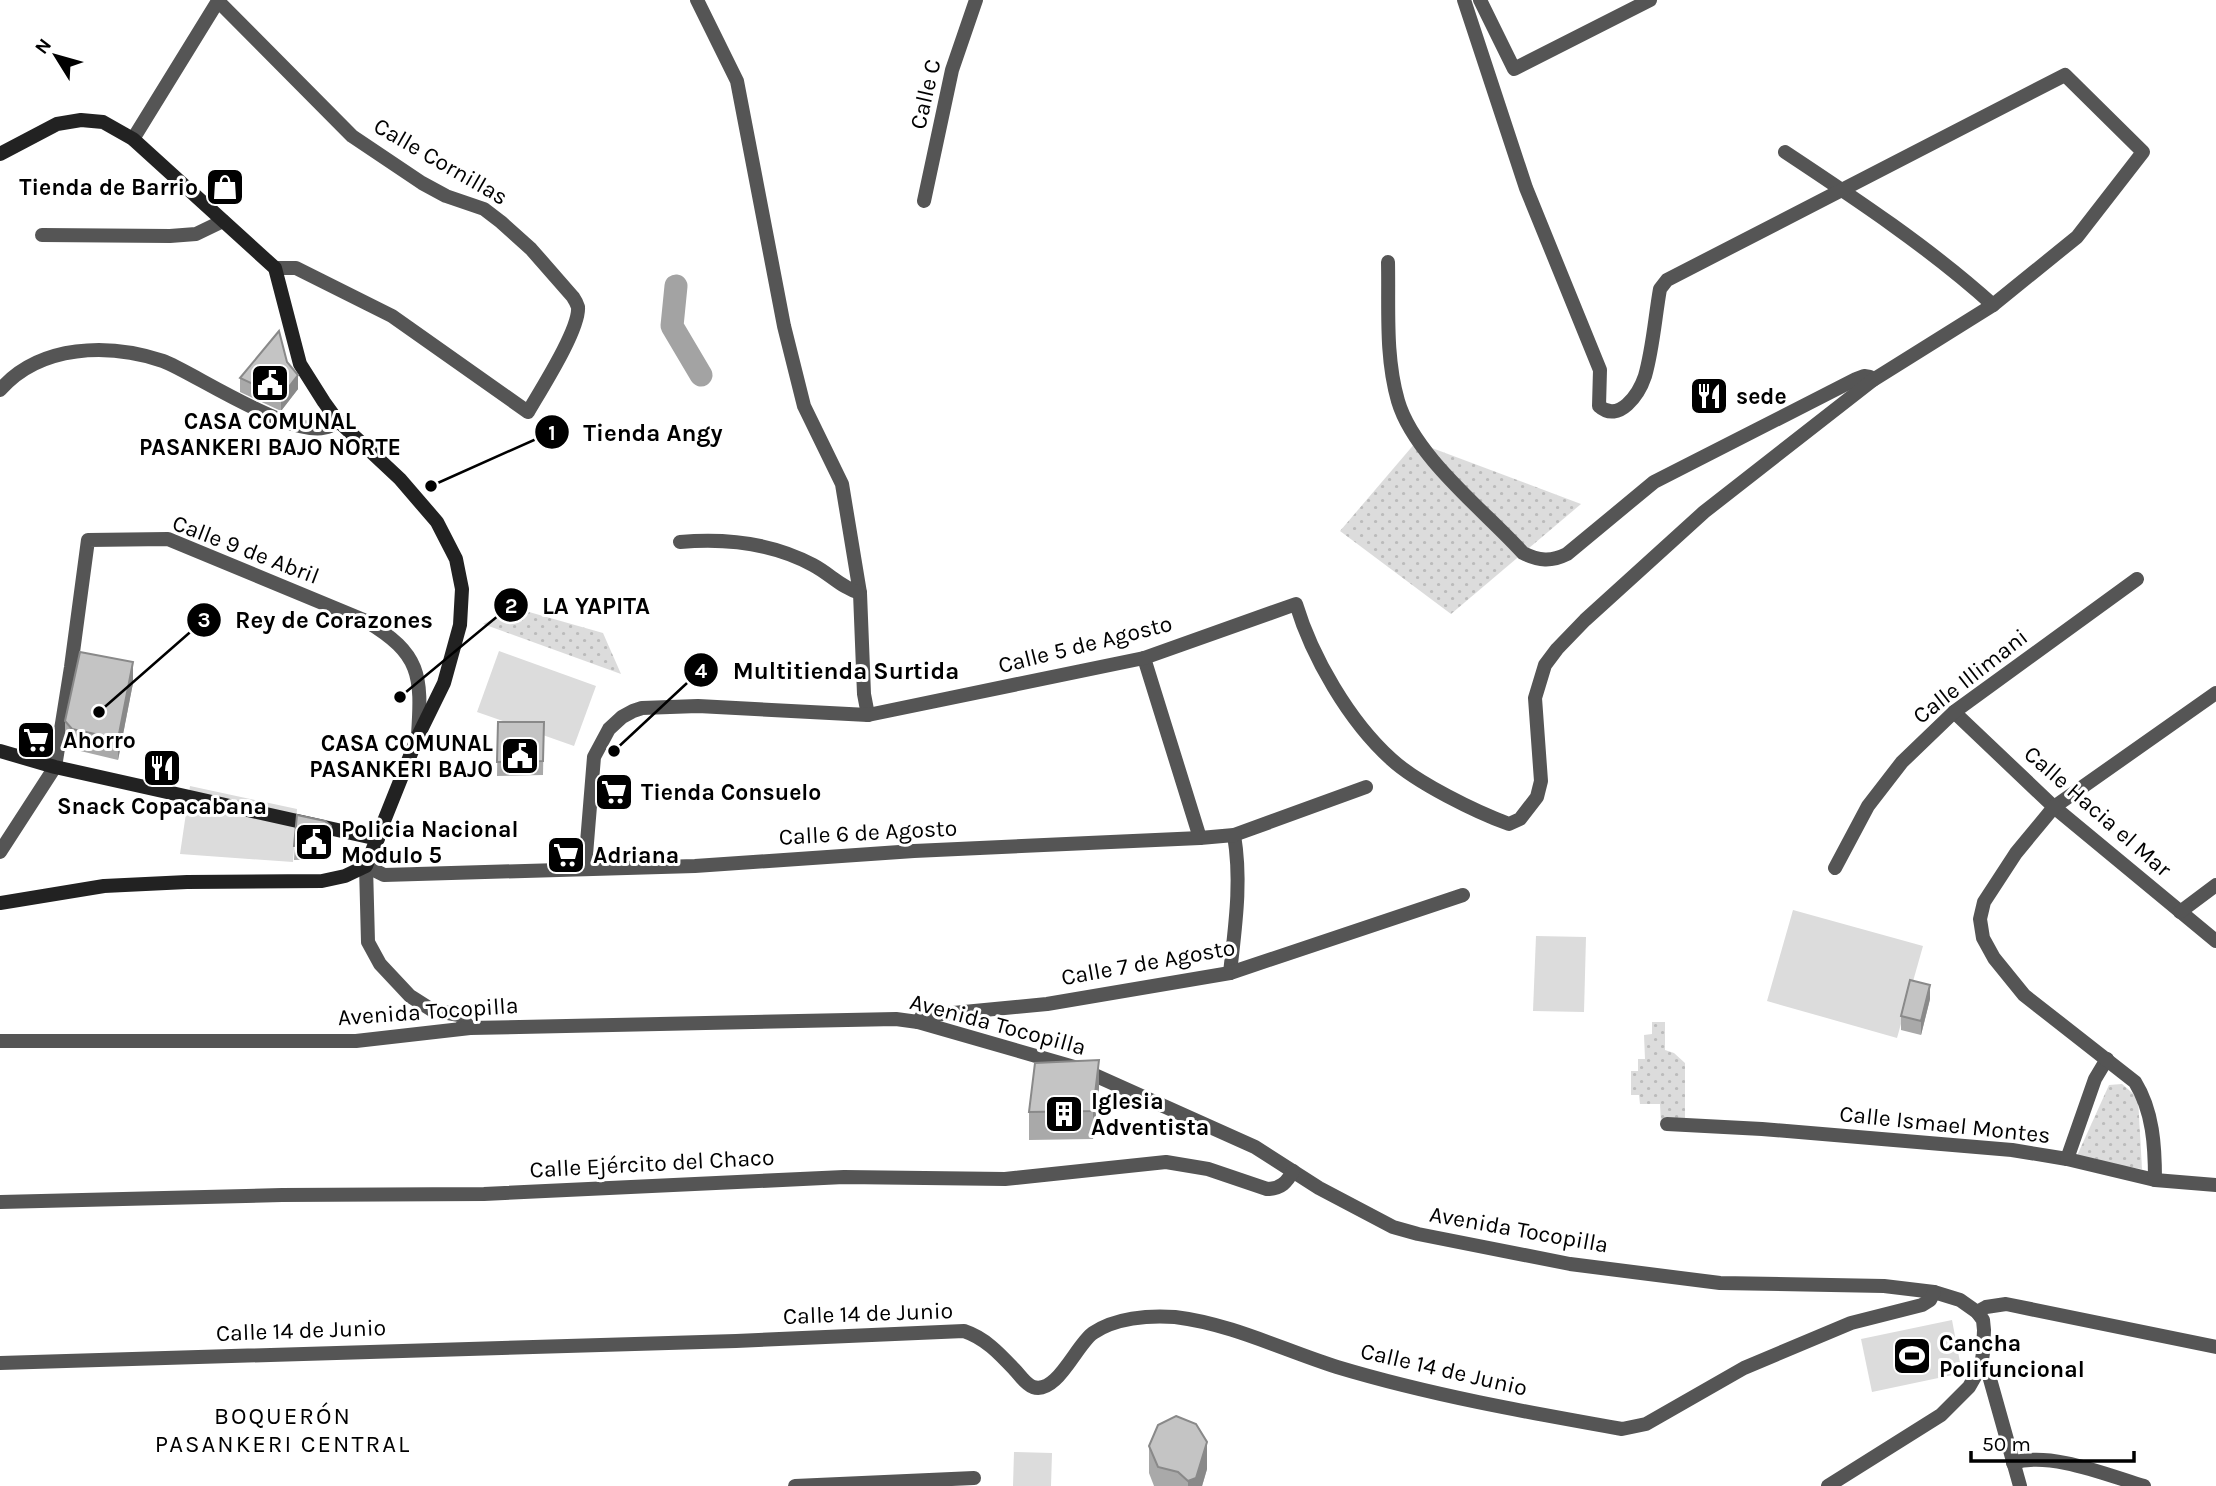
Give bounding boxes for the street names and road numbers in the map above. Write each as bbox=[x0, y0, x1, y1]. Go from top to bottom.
street label: Calle C bbox=[904, 56, 947, 132]
street label: Calle Cornillas bbox=[369, 112, 513, 211]
street label: Calle 9 de Abril bbox=[169, 509, 323, 590]
street label: Calle 5 de Agosto bbox=[995, 610, 1175, 679]
street label: Calle Illimani bbox=[1908, 623, 2033, 730]
street label: Calle Hacia el Mar bbox=[2019, 740, 2177, 883]
street label: Calle 6 de Agosto bbox=[778, 814, 958, 851]
street label: Calle 7 de Agosto bbox=[1059, 934, 1237, 991]
street label: Avenida Tocopilla bbox=[907, 988, 1089, 1061]
street label: Avenida Tocopilla bbox=[337, 992, 519, 1031]
street label: Calle Ismael Montes bbox=[1838, 1100, 2052, 1149]
street label: Calle Ejército del Chaco bbox=[529, 1144, 775, 1183]
street label: Avenida Tocopilla bbox=[1427, 1200, 1610, 1259]
street label: Calle 14 de Junio bbox=[782, 1297, 954, 1330]
street label: Calle 14 de Junio bbox=[215, 1314, 387, 1347]
street label: Calle 14 de Junio bbox=[1358, 1337, 1530, 1402]

